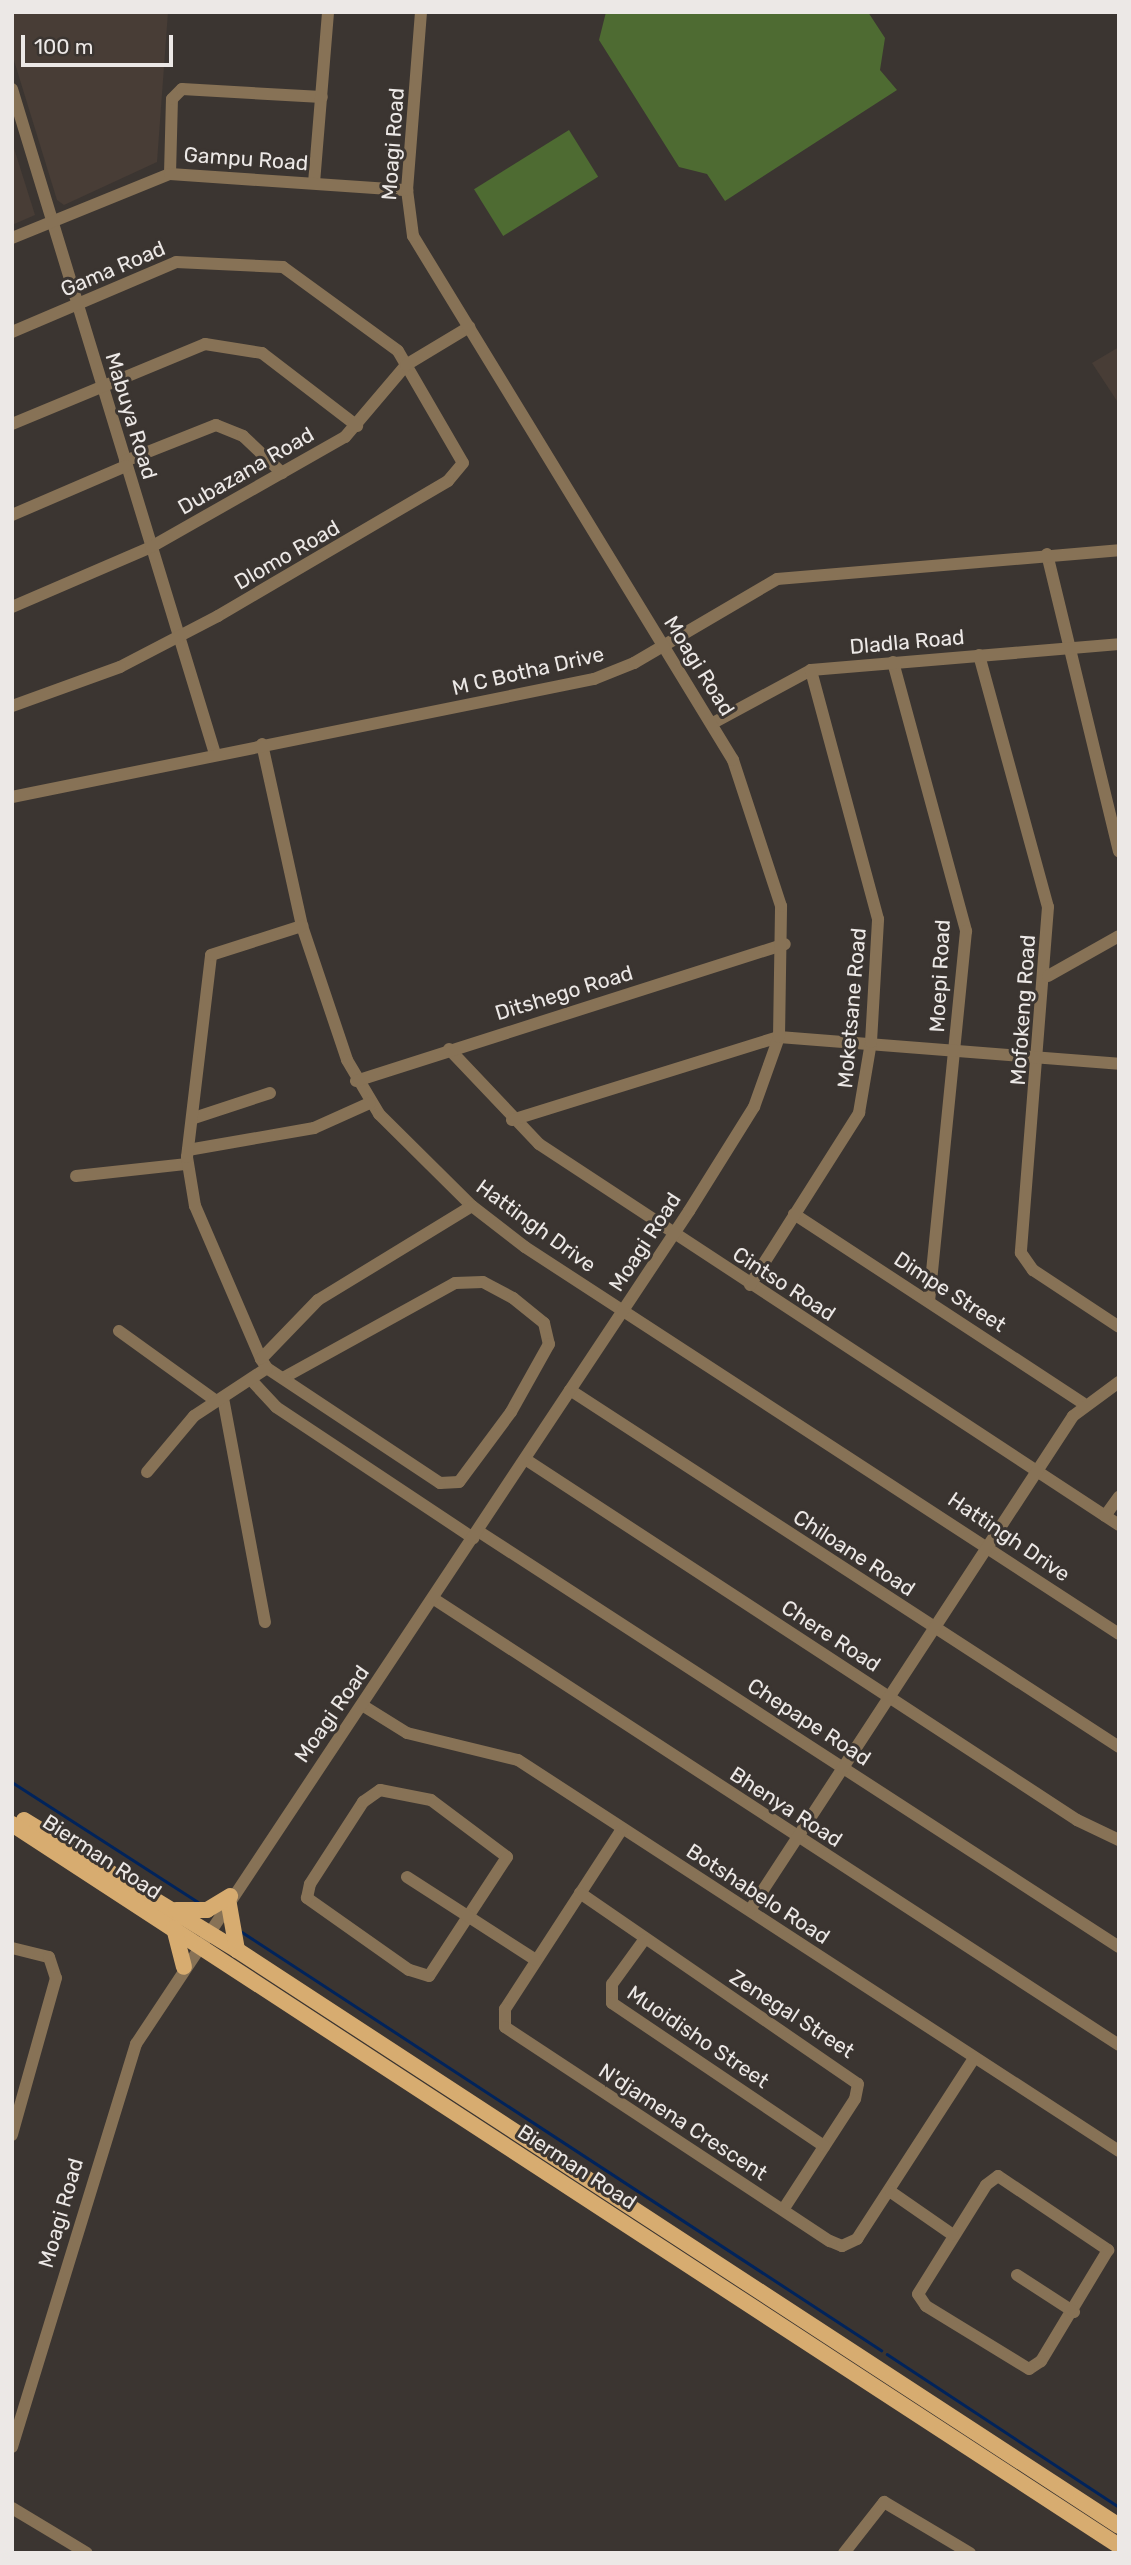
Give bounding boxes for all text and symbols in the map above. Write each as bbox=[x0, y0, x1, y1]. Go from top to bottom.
scale bar bbox=[24, 21, 177, 65]
text: 100 m bbox=[34, 34, 93, 59]
street label: Moagi Road bbox=[376, 87, 410, 201]
street label: Gampu Road bbox=[183, 142, 309, 176]
street label: Gama Road bbox=[57, 236, 169, 302]
street label: Mabuya Road bbox=[100, 350, 162, 482]
street label: Dubazana Road bbox=[174, 422, 318, 520]
street label: Dlomo Road bbox=[230, 515, 344, 595]
street label: Moagi Road bbox=[658, 611, 740, 721]
street label: Dladla Road bbox=[848, 624, 966, 660]
street label: M C Botha Drive bbox=[450, 641, 606, 701]
street label: Moepi Road bbox=[924, 919, 956, 1033]
street label: Moketsane Road bbox=[832, 927, 872, 1089]
street label: Mofokeng Road bbox=[1005, 934, 1041, 1086]
street label: Ditshego Road bbox=[492, 960, 636, 1026]
street label: Hattingh Drive bbox=[471, 1174, 601, 1278]
street label: Moagi Road bbox=[604, 1188, 686, 1296]
street label: Cintso Road bbox=[728, 1241, 840, 1327]
street label: Dimpe Street bbox=[889, 1246, 1011, 1338]
street label: Hattingh Drive bbox=[943, 1487, 1075, 1587]
street label: Chiloane Road bbox=[788, 1504, 920, 1602]
street label: Chere Road bbox=[777, 1595, 885, 1677]
street label: Moagi Road bbox=[289, 1661, 375, 1767]
street label: Chepape Road bbox=[743, 1673, 875, 1771]
street label: Bhenya Road bbox=[725, 1761, 847, 1853]
street label: Bierman Road bbox=[38, 1809, 166, 1905]
street label: Botshabelo Road bbox=[682, 1838, 834, 1950]
street label: Zenegal Street bbox=[725, 1964, 859, 2064]
street label: Muoidisho Street bbox=[622, 1980, 774, 2094]
street label: N'djamena Crescent bbox=[594, 2058, 772, 2186]
street label: Bierman Road bbox=[513, 2119, 641, 2215]
street label: Moagi Road bbox=[33, 2155, 89, 2271]

